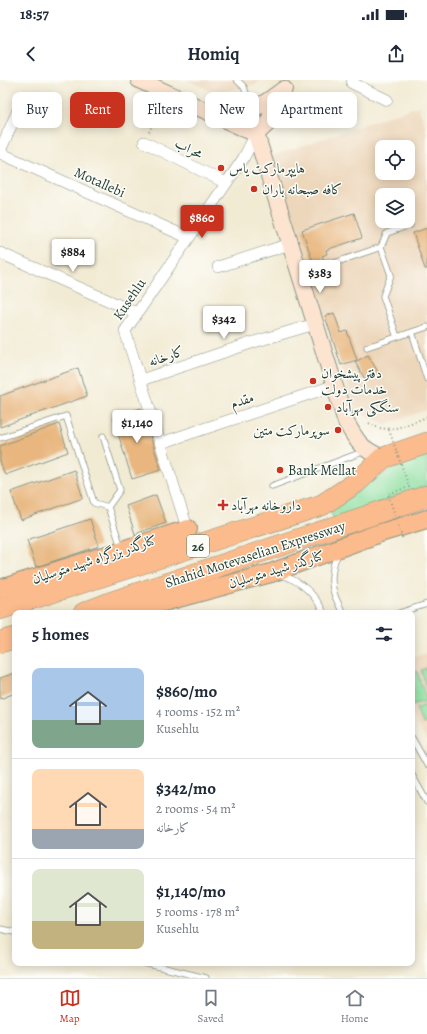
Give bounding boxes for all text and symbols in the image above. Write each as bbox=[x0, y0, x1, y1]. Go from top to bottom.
text: 18:57 bbox=[20, 4, 49, 24]
text: Homiq bbox=[187, 42, 240, 66]
icon: back bbox=[20, 43, 42, 65]
icon: share bbox=[385, 43, 407, 65]
chip: Buy bbox=[12, 92, 62, 128]
chip: Rent bbox=[70, 92, 125, 128]
chip: Filters bbox=[133, 92, 197, 128]
chip: New bbox=[205, 92, 259, 128]
chip: Apartment bbox=[267, 92, 357, 128]
street label: محراب bbox=[171, 133, 207, 164]
map controls bbox=[375, 140, 415, 228]
button: locate bbox=[375, 140, 415, 180]
place label: هایپرمارکت یاس bbox=[229, 159, 305, 178]
street label: Motallebi bbox=[71, 163, 128, 202]
marker: هایپرمارکت یاس bbox=[216, 163, 226, 173]
place label: کافه صبحانه باران bbox=[262, 180, 342, 199]
marker: کافه صبحانه باران bbox=[249, 184, 259, 194]
button: layers bbox=[375, 188, 415, 228]
pin: $860 bbox=[178, 205, 226, 239]
text: $860 bbox=[190, 209, 214, 226]
pin: $884 bbox=[49, 239, 97, 273]
text: $884 bbox=[61, 243, 85, 260]
pin: $383 bbox=[296, 260, 344, 294]
text: $383 bbox=[308, 264, 332, 281]
street label: Kusehlu bbox=[109, 274, 151, 324]
pin: $342 bbox=[200, 306, 248, 340]
text: $342 bbox=[212, 310, 236, 327]
street label: کارخانه bbox=[146, 342, 186, 371]
place label: دفتر پیشخوان خدمات دولت bbox=[321, 364, 387, 399]
marker: دفتر پیشخوان خدمات دولت bbox=[308, 376, 318, 386]
street label: مقدم bbox=[228, 388, 257, 416]
place label: سنگکی مهرآباد bbox=[336, 398, 399, 417]
marker: سنگکی مهرآباد bbox=[323, 402, 333, 412]
pin: $1,140 bbox=[104, 410, 170, 444]
text: $1,140 bbox=[121, 414, 153, 431]
place label: سوپرمارکت متین bbox=[253, 421, 330, 440]
marker: سوپرمارکت متین bbox=[333, 425, 343, 435]
place label: Bank Mellat bbox=[288, 461, 356, 480]
marker: Bank Mellat bbox=[275, 465, 285, 475]
place label: داروخانه مهرآباد bbox=[231, 496, 301, 515]
marker: داروخانه مهرآباد bbox=[218, 500, 228, 510]
street label: Shahid Motevaselian Expressway bbox=[163, 516, 348, 593]
street label: کنارگذر بزرگراه شهید متوسلیان bbox=[29, 529, 159, 589]
road number: 26 bbox=[187, 535, 209, 557]
street label: کنارگذر شهید متوسلیان bbox=[226, 545, 326, 593]
text: 5 homes bbox=[32, 623, 89, 646]
icon: filters bbox=[373, 623, 395, 645]
text: $860/mo bbox=[156, 680, 217, 703]
icon: home bbox=[64, 684, 112, 732]
text: 4 rooms · 152 m² bbox=[156, 703, 240, 720]
text: Kusehlu bbox=[156, 720, 199, 737]
text: $342/mo bbox=[156, 777, 216, 800]
icon: home bbox=[64, 785, 112, 833]
text: 2 rooms · 54 m² bbox=[156, 800, 235, 817]
text: کارخانه bbox=[156, 819, 190, 836]
text: $1,140/mo bbox=[156, 880, 226, 903]
icon: home bbox=[64, 885, 112, 933]
text: 5 rooms · 178 m² bbox=[156, 903, 240, 920]
text: Kusehlu bbox=[156, 920, 199, 937]
tab: Map bbox=[59, 987, 81, 1026]
tab: Saved bbox=[198, 987, 224, 1026]
tab: Home bbox=[341, 987, 368, 1026]

